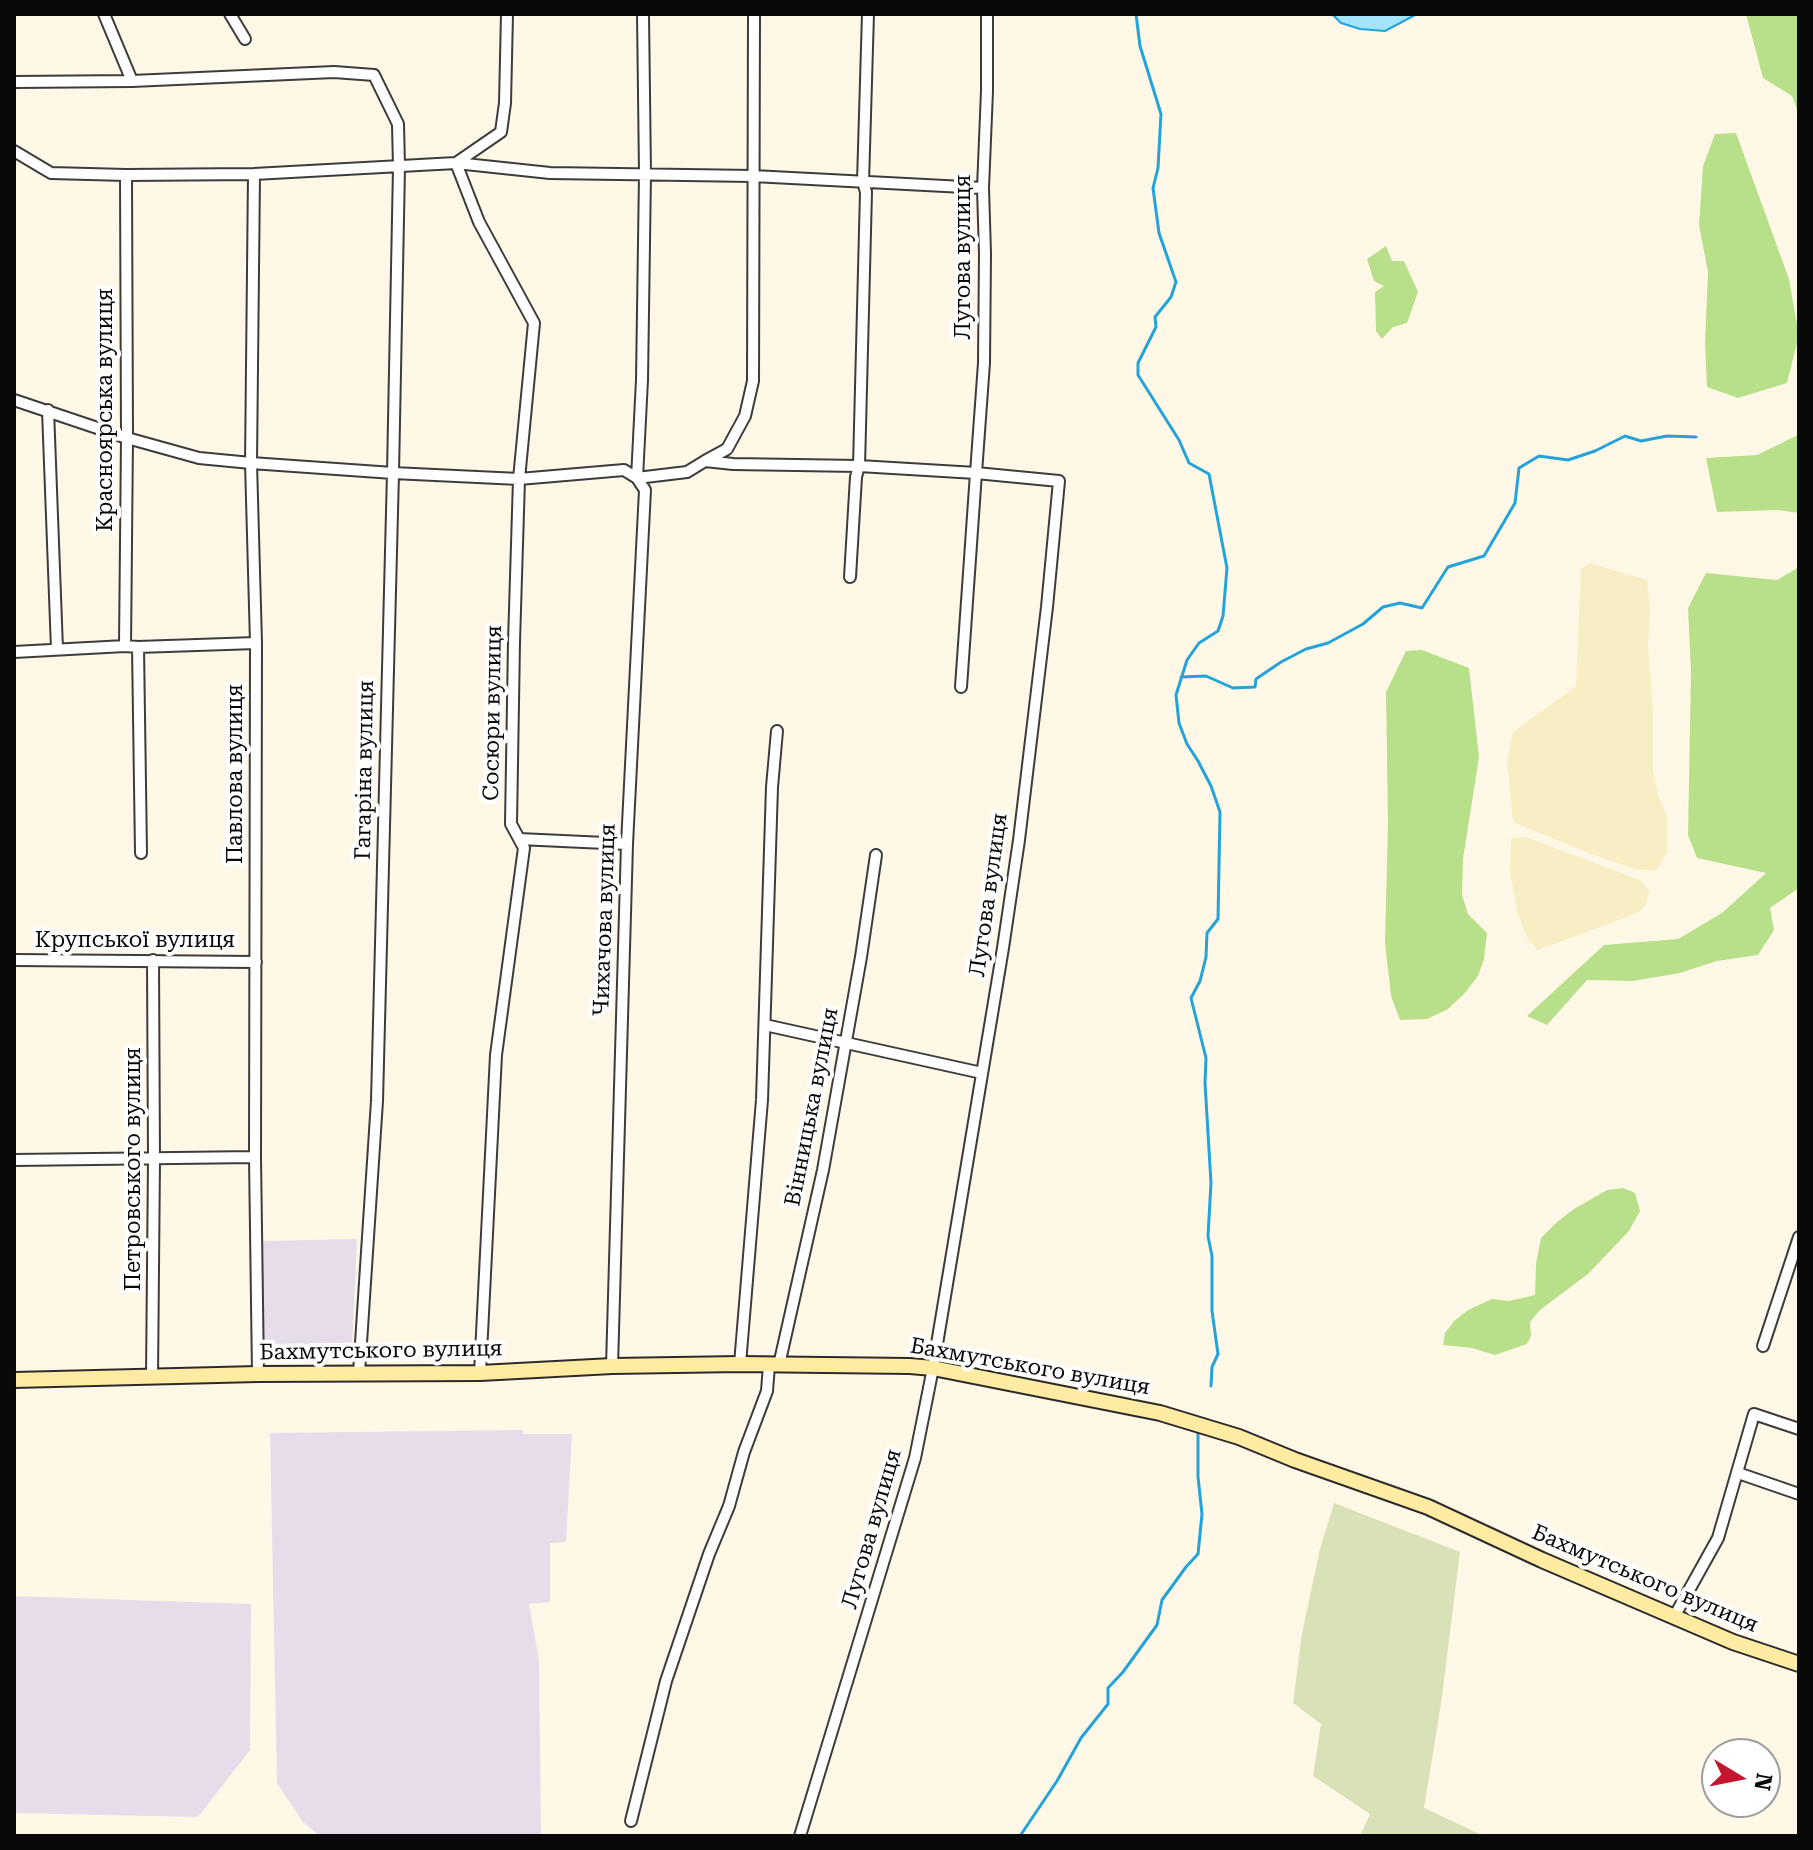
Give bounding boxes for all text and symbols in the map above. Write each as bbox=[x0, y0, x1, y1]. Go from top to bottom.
street label: Лугова вулиця bbox=[951, 174, 977, 340]
street label: Красноярська вулиця bbox=[93, 288, 119, 532]
street label: Сосюри вулиця bbox=[478, 625, 508, 801]
street label: Гагаріна вулиця bbox=[350, 680, 380, 860]
street label: Павлова вулиця bbox=[223, 684, 249, 864]
street label: Лугова вулиця bbox=[964, 811, 1014, 979]
street label: Чихачова вулиця bbox=[588, 823, 622, 1017]
street label: Крупської вулиця bbox=[35, 928, 235, 954]
street label: Вінницька вулиця bbox=[780, 1005, 844, 1209]
street label: Петровського вулиця bbox=[121, 1047, 147, 1291]
street label: Бахмутського вулиця bbox=[908, 1333, 1152, 1401]
street label: Бахмутського вулиця bbox=[259, 1336, 503, 1366]
street label: Лугова вулиця bbox=[837, 1446, 907, 1612]
street label: Бахмутського вулиця bbox=[1528, 1519, 1762, 1639]
north arrow bbox=[1701, 1738, 1781, 1818]
text: N bbox=[1749, 1771, 1777, 1792]

